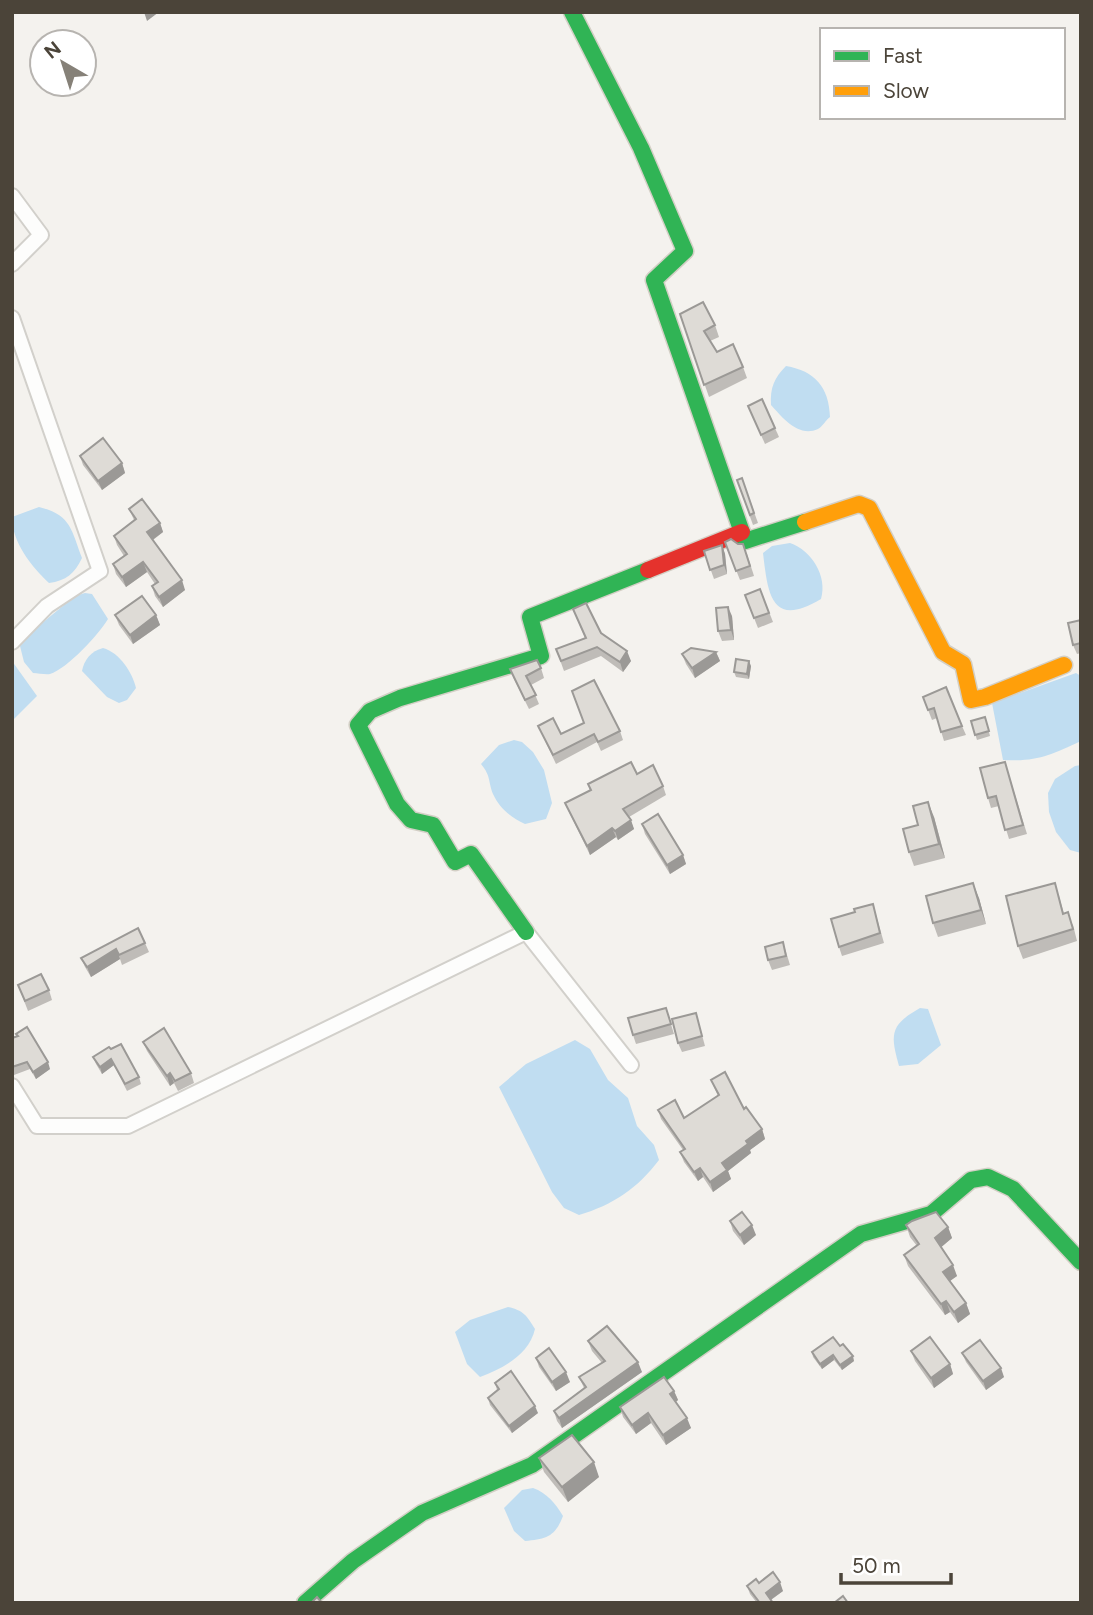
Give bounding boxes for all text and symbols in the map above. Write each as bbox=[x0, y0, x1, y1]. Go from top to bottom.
north arrow bbox=[28, 28, 98, 98]
legend bbox=[820, 28, 1065, 119]
text: N bbox=[40, 37, 66, 64]
text: Fast bbox=[883, 43, 923, 68]
text: Slow bbox=[883, 78, 929, 103]
scale bar bbox=[841, 1542, 951, 1586]
text: 50 m bbox=[852, 1553, 901, 1578]

